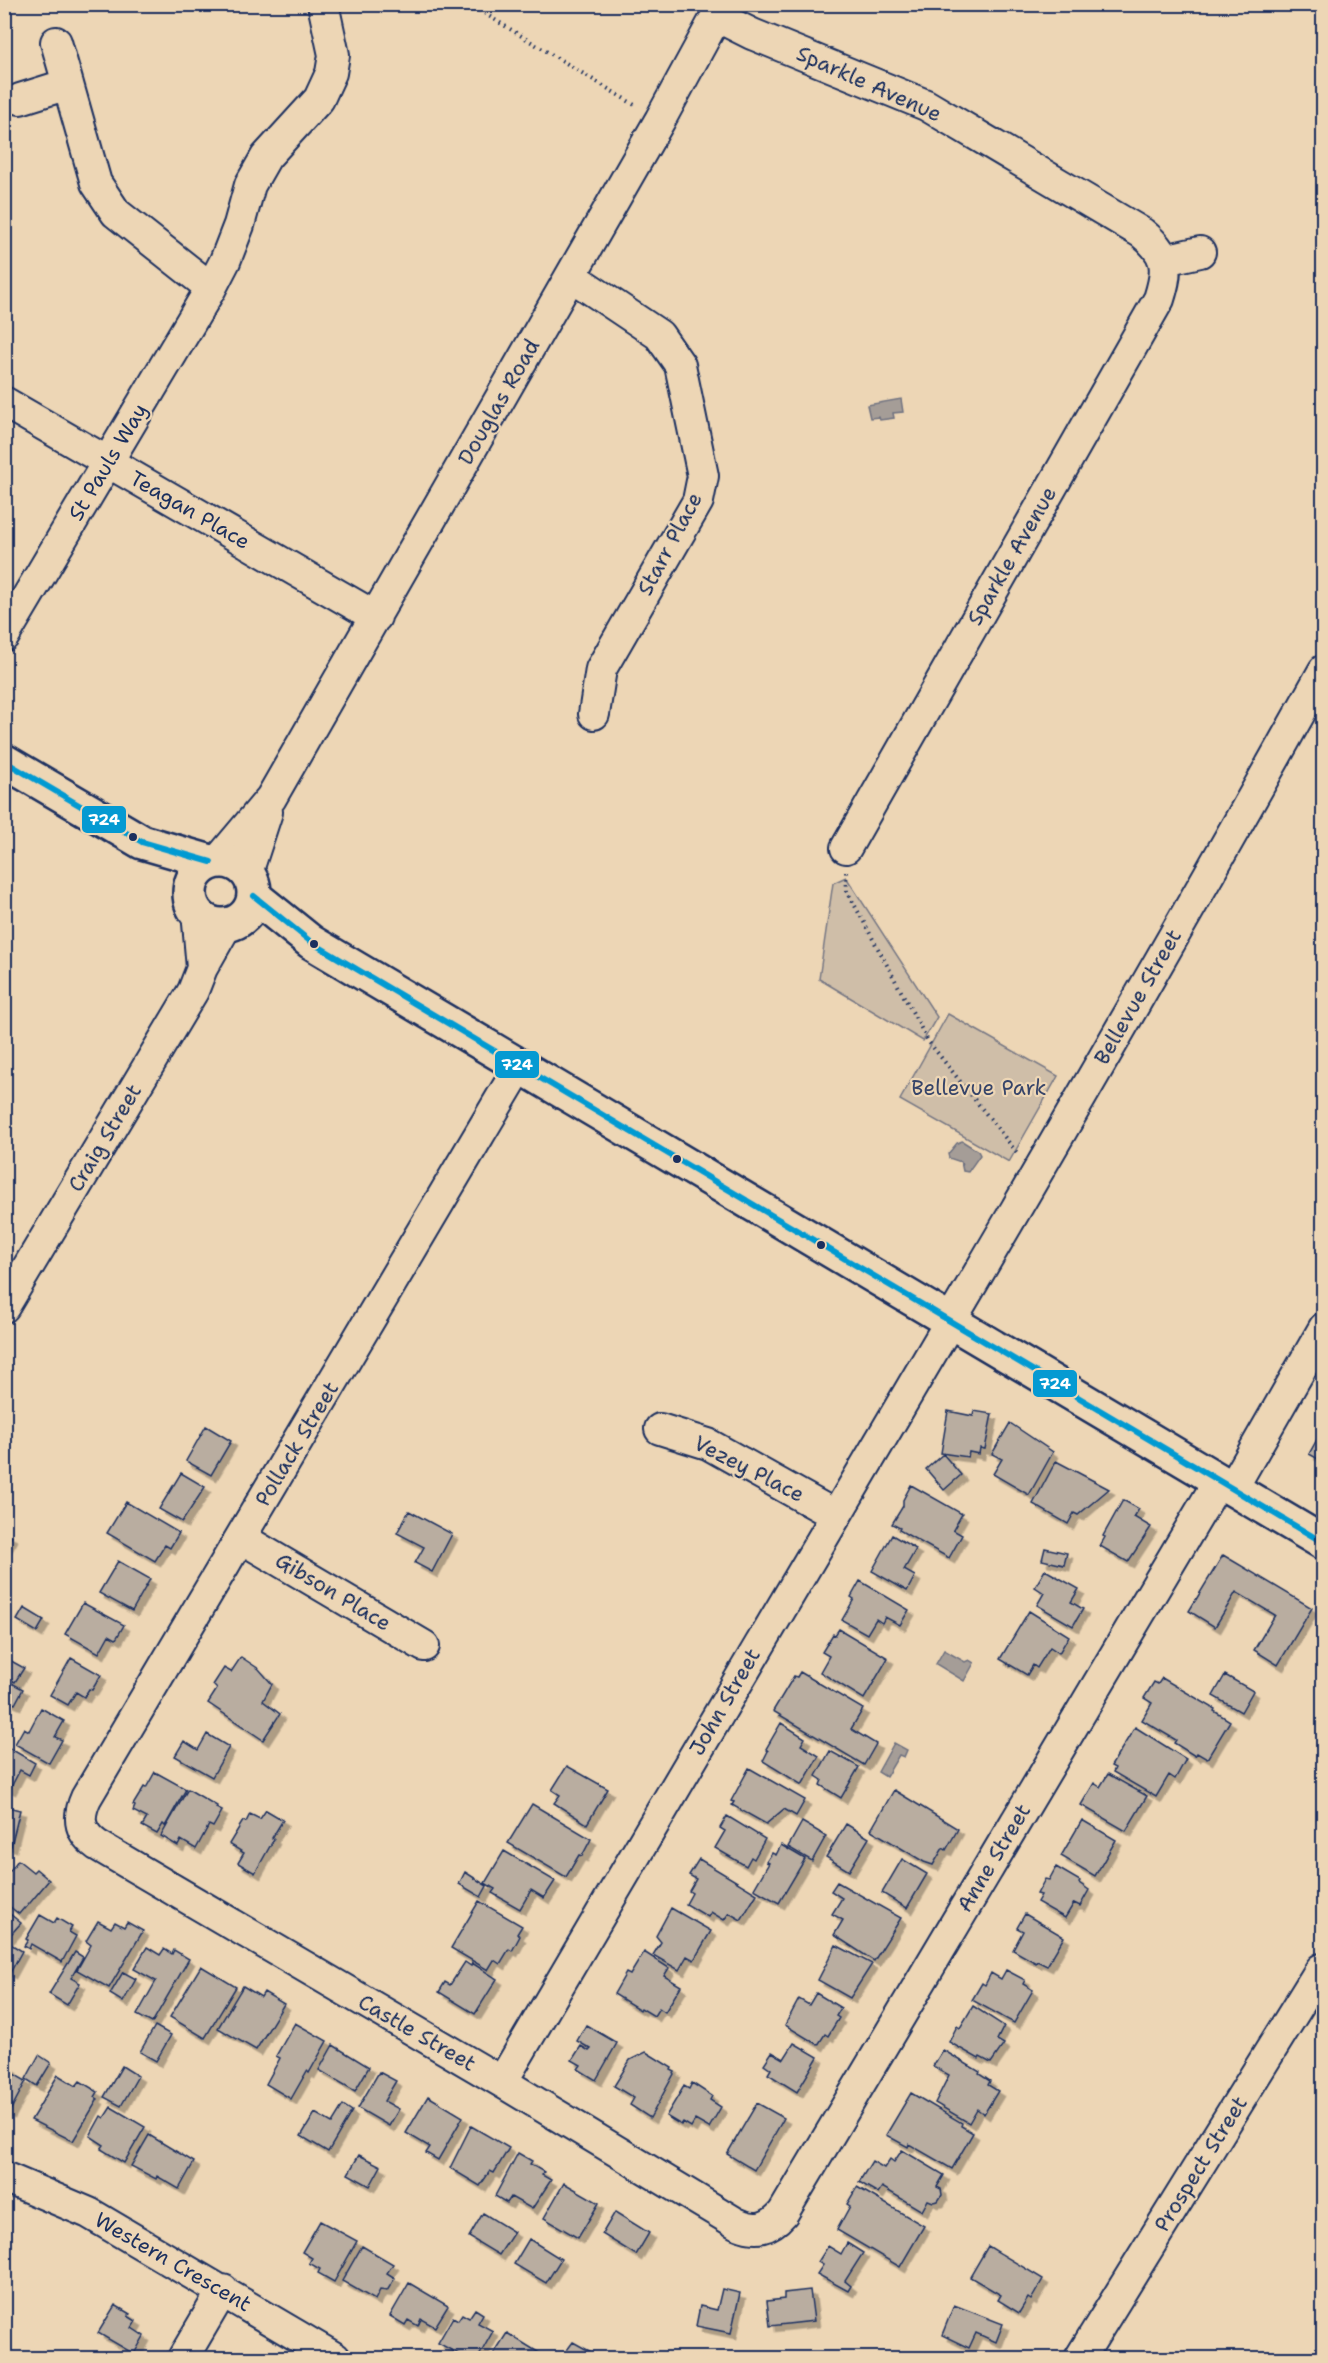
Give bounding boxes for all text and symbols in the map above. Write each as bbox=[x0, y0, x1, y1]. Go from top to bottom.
street label: Sparkle Avenue bbox=[792, 40, 946, 128]
street label: Douglas Road bbox=[452, 334, 546, 470]
street label: St Pauls Way bbox=[62, 398, 154, 526]
street label: Teagan Place bbox=[125, 464, 255, 556]
street label: Sparkle Avenue bbox=[961, 481, 1063, 631]
street label: Starr Place bbox=[631, 488, 709, 600]
line badge: 724 bbox=[81, 805, 127, 834]
text: 724 bbox=[88, 809, 120, 830]
unlabelled marker bbox=[127, 831, 139, 843]
street label: Bellevue Street bbox=[1088, 924, 1188, 1070]
unlabelled marker bbox=[308, 938, 320, 950]
line badge: 724 bbox=[494, 1050, 540, 1079]
text: 724 bbox=[501, 1054, 533, 1075]
park label: Bellevue Park bbox=[911, 1074, 1047, 1102]
street label: Craig Street bbox=[62, 1079, 148, 1197]
unlabelled marker bbox=[671, 1153, 683, 1165]
unlabelled marker bbox=[815, 1239, 827, 1251]
line badge: 724 bbox=[1032, 1369, 1078, 1398]
text: 724 bbox=[1039, 1373, 1071, 1394]
street label: Pollack Street bbox=[249, 1376, 345, 1512]
street label: Vezey Place bbox=[689, 1429, 809, 1509]
street label: Gibson Place bbox=[270, 1547, 396, 1637]
street label: John Street bbox=[683, 1643, 767, 1761]
street label: Anne Street bbox=[951, 1799, 1037, 1917]
street label: Castle Street bbox=[353, 1988, 481, 2078]
street label: Prospect Street bbox=[1148, 2091, 1254, 2237]
street label: Western Crescent bbox=[90, 2206, 256, 2318]

